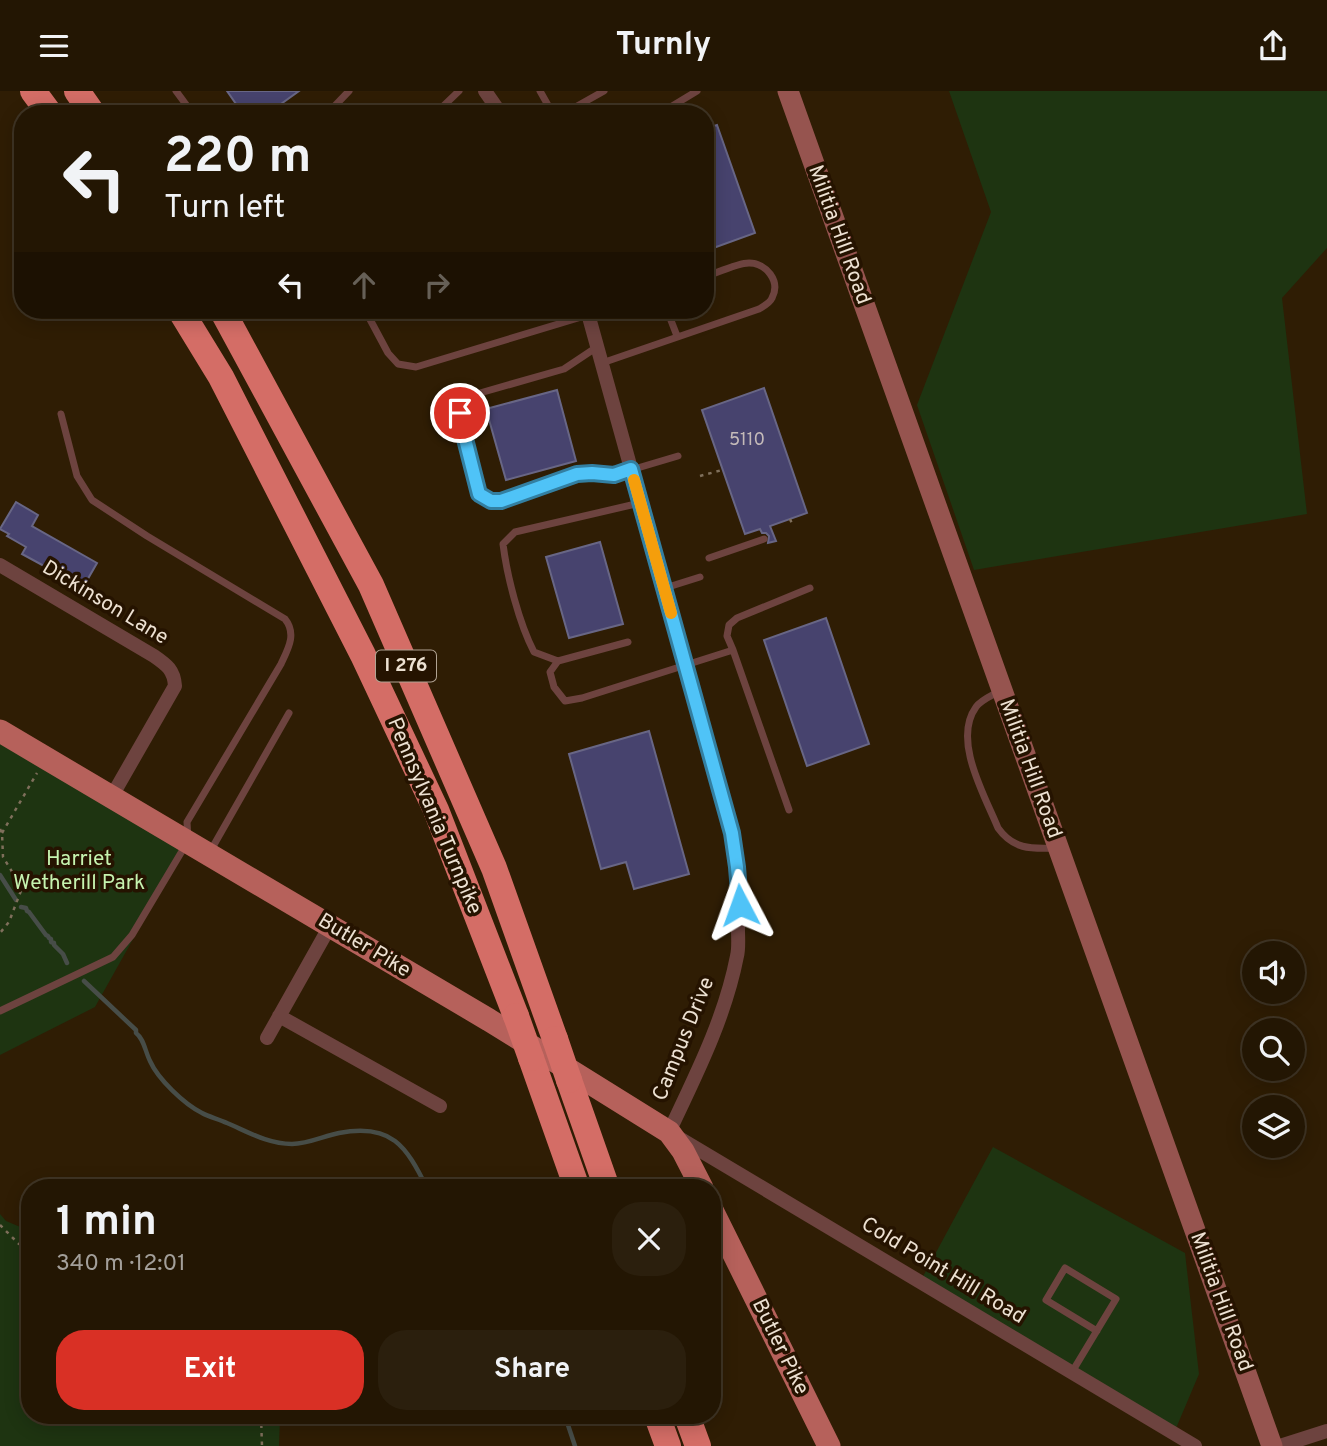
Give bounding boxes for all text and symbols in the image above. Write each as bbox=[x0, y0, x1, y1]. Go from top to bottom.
text: Turnly bbox=[616, 26, 711, 66]
icon: menu bbox=[35, 27, 73, 65]
icon: share bbox=[1254, 27, 1292, 65]
text: 220 m bbox=[164, 128, 311, 190]
icon: left bbox=[49, 133, 140, 224]
street label: Militia Hill Road bbox=[801, 162, 877, 308]
text: Turn left bbox=[164, 189, 285, 229]
icon: left bbox=[272, 266, 310, 304]
icon: ahead bbox=[345, 266, 383, 304]
icon: right bbox=[418, 266, 456, 304]
pin bbox=[430, 383, 490, 443]
icon: arrive bbox=[441, 394, 479, 432]
house number: 5110 bbox=[729, 429, 765, 452]
street label: Dickinson Lane bbox=[37, 555, 173, 651]
road number: I 276 bbox=[376, 651, 436, 681]
street label: Militia Hill Road bbox=[992, 696, 1068, 842]
street label: Pennsylvania Turnpike bbox=[380, 713, 488, 919]
park label: Harriet Wetherill Park bbox=[13, 846, 145, 897]
position arrow bbox=[703, 868, 777, 942]
street label: Butler Pike bbox=[313, 908, 415, 984]
map controls bbox=[1242, 941, 1305, 1158]
button: sound bbox=[1242, 941, 1305, 1004]
street label: Campus Drive bbox=[647, 973, 721, 1105]
button: search bbox=[1242, 1018, 1305, 1081]
button: layers bbox=[1242, 1095, 1305, 1158]
text: 1 min bbox=[56, 1197, 157, 1250]
button: close bbox=[612, 1202, 686, 1276]
street label: Cold Point Hill Road bbox=[856, 1211, 1030, 1331]
street label: Militia Hill Road bbox=[1183, 1229, 1259, 1375]
text: 340 m · 12:01 bbox=[56, 1250, 186, 1279]
street label: Butler Pike bbox=[745, 1295, 815, 1399]
button: Exit bbox=[56, 1330, 364, 1410]
button: Share bbox=[378, 1330, 686, 1410]

